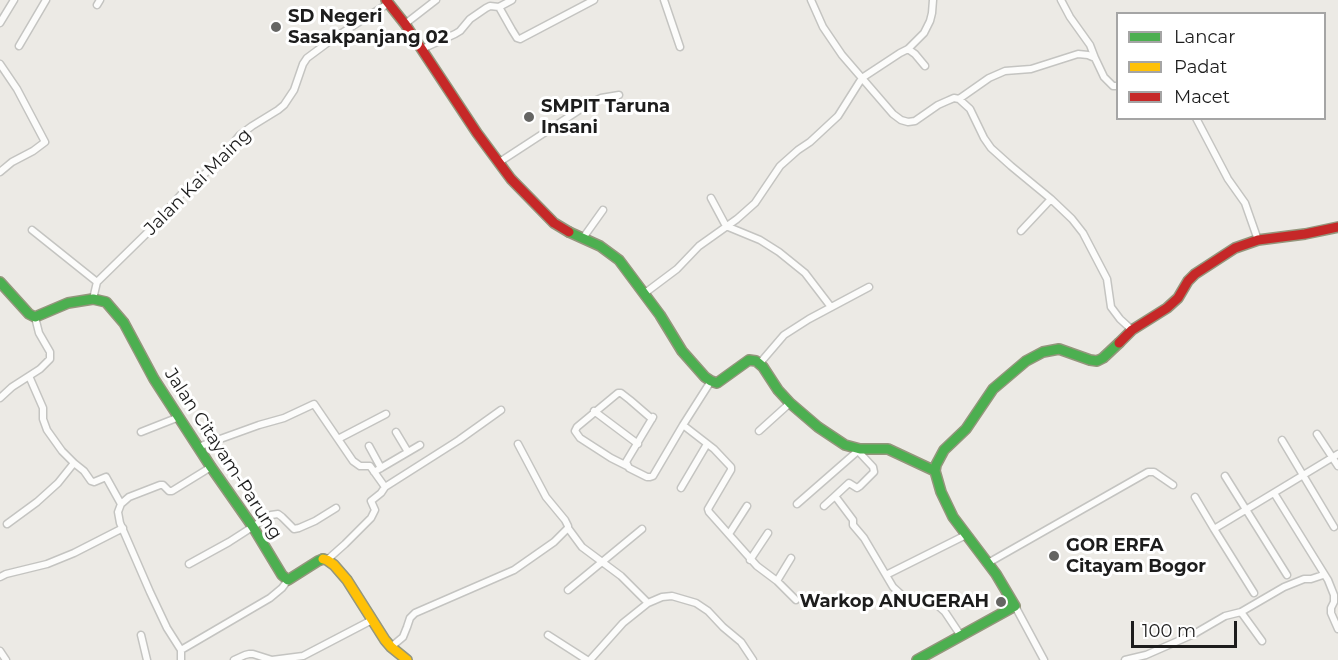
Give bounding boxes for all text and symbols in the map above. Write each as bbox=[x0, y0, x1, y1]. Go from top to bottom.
place label: SD Negeri Sasakpanjang 02 bbox=[288, 6, 448, 48]
legend bbox=[1116, 12, 1326, 120]
marker: SD Negeri Sasakpanjang 02 bbox=[269, 20, 283, 34]
text: Lancar bbox=[1174, 26, 1235, 48]
text: Padat bbox=[1174, 56, 1227, 78]
text: Macet bbox=[1174, 86, 1230, 108]
place label: SMPIT Taruna Insani bbox=[541, 96, 670, 138]
marker: SMPIT Taruna Insani bbox=[522, 110, 536, 124]
street label: Jalan Kai Maing bbox=[140, 124, 256, 240]
street label: Jalan Citayam-Parung bbox=[160, 364, 286, 544]
place label: GOR ERFA Citayam Bogor bbox=[1066, 535, 1206, 578]
marker: GOR ERFA Citayam Bogor bbox=[1047, 549, 1061, 563]
place label: Warkop ANUGERAH bbox=[800, 591, 989, 613]
marker: Warkop ANUGERAH bbox=[994, 595, 1008, 609]
scale bar bbox=[1134, 609, 1240, 647]
text: 100 m bbox=[1142, 620, 1196, 642]

